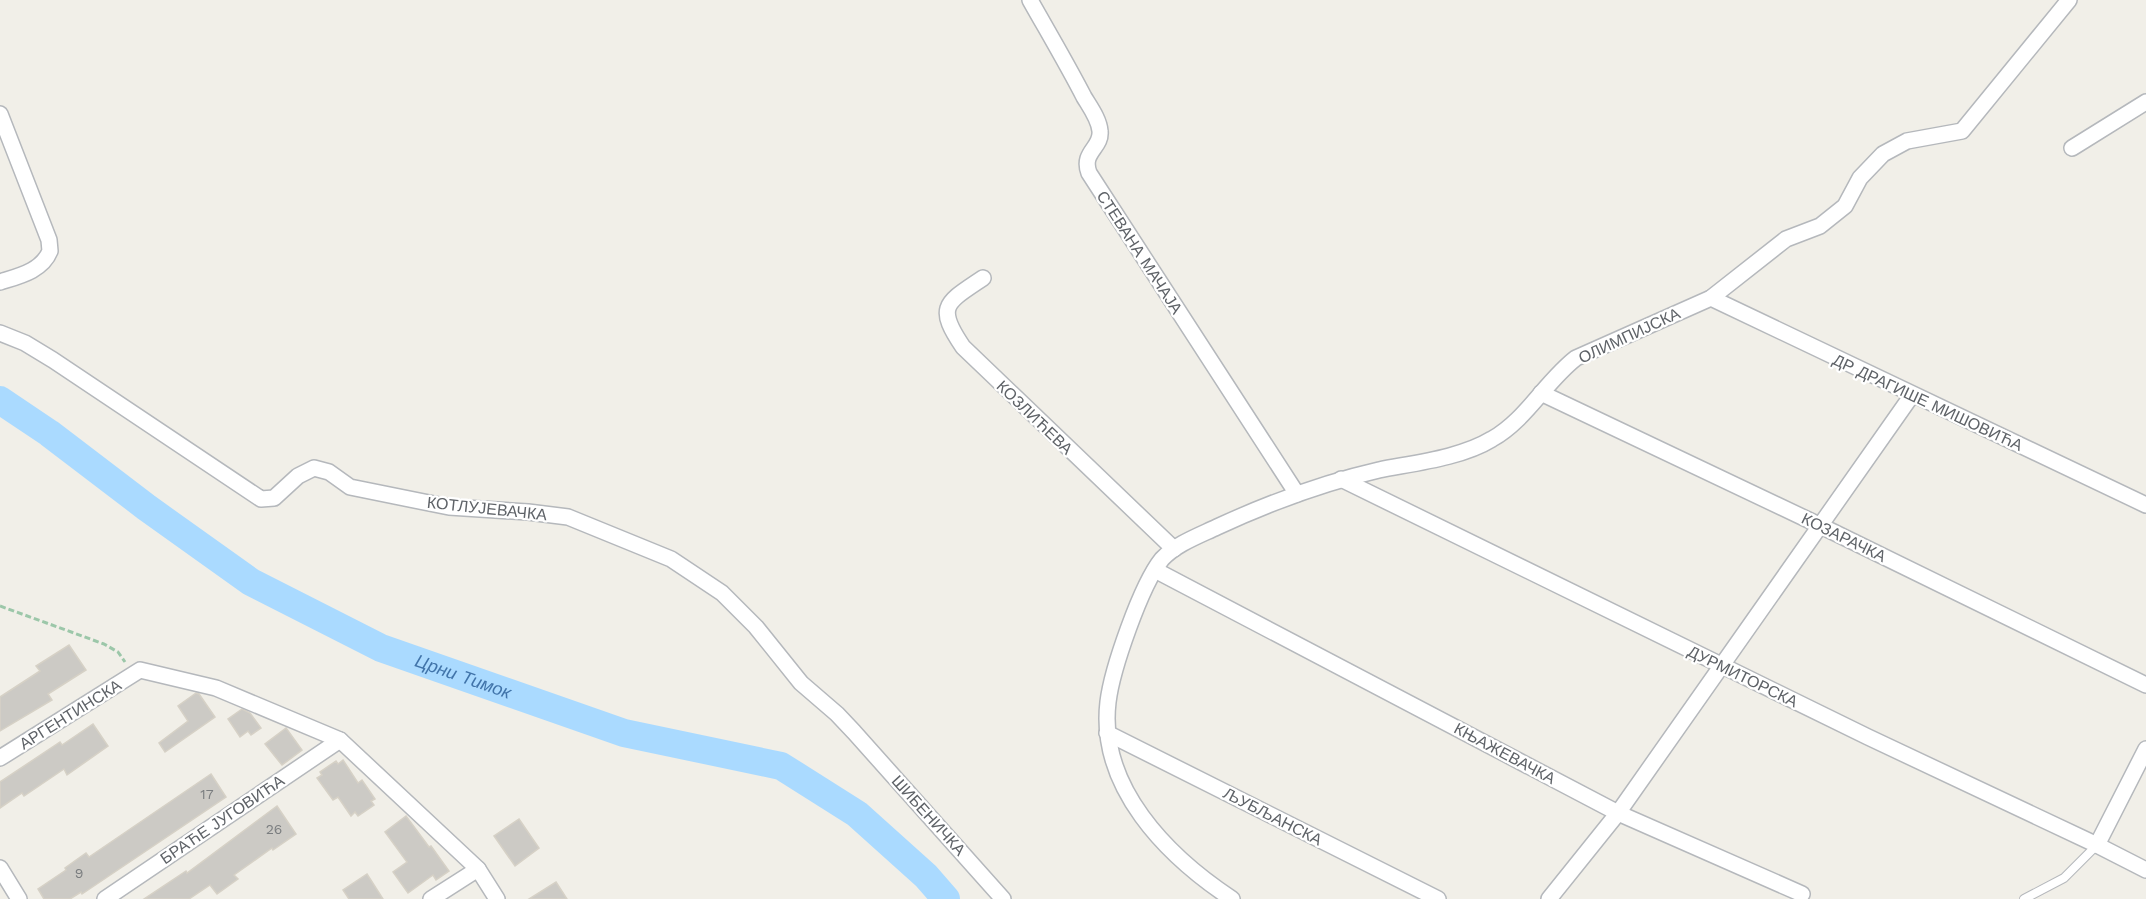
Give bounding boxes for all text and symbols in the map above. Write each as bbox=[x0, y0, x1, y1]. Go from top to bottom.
street label: СТЕВАНА МАЧАЈА bbox=[1093, 187, 1187, 318]
street label: ОЛИМПИЈСКА bbox=[1575, 303, 1683, 367]
street label: ДР ДРАГИШЕ МИШОВИЋА bbox=[1830, 350, 2026, 455]
street label: КОЗЛИЋЕВА bbox=[993, 376, 1077, 459]
street label: КОТЛУЈЕВАЧКА bbox=[426, 493, 548, 524]
street label: КОЗАРАЧКА bbox=[1798, 509, 1889, 566]
street label: ДУРМИТОРСКА bbox=[1685, 642, 1801, 711]
water label: Црни Тимок bbox=[413, 650, 516, 703]
street label: АРГЕНТИНСКА bbox=[16, 675, 125, 753]
street label: КЊАЖЕВАЧКА bbox=[1451, 719, 1559, 788]
street label: БРАЋЕ ЈУГОВИЋА bbox=[157, 771, 288, 868]
street label: ШИБЕНИЧКА bbox=[888, 771, 970, 859]
street label: ЉУБЉАНСКА bbox=[1220, 783, 1326, 850]
house number: 17 bbox=[200, 786, 214, 802]
house number: 26 bbox=[266, 821, 282, 837]
house number: 9 bbox=[75, 865, 83, 881]

